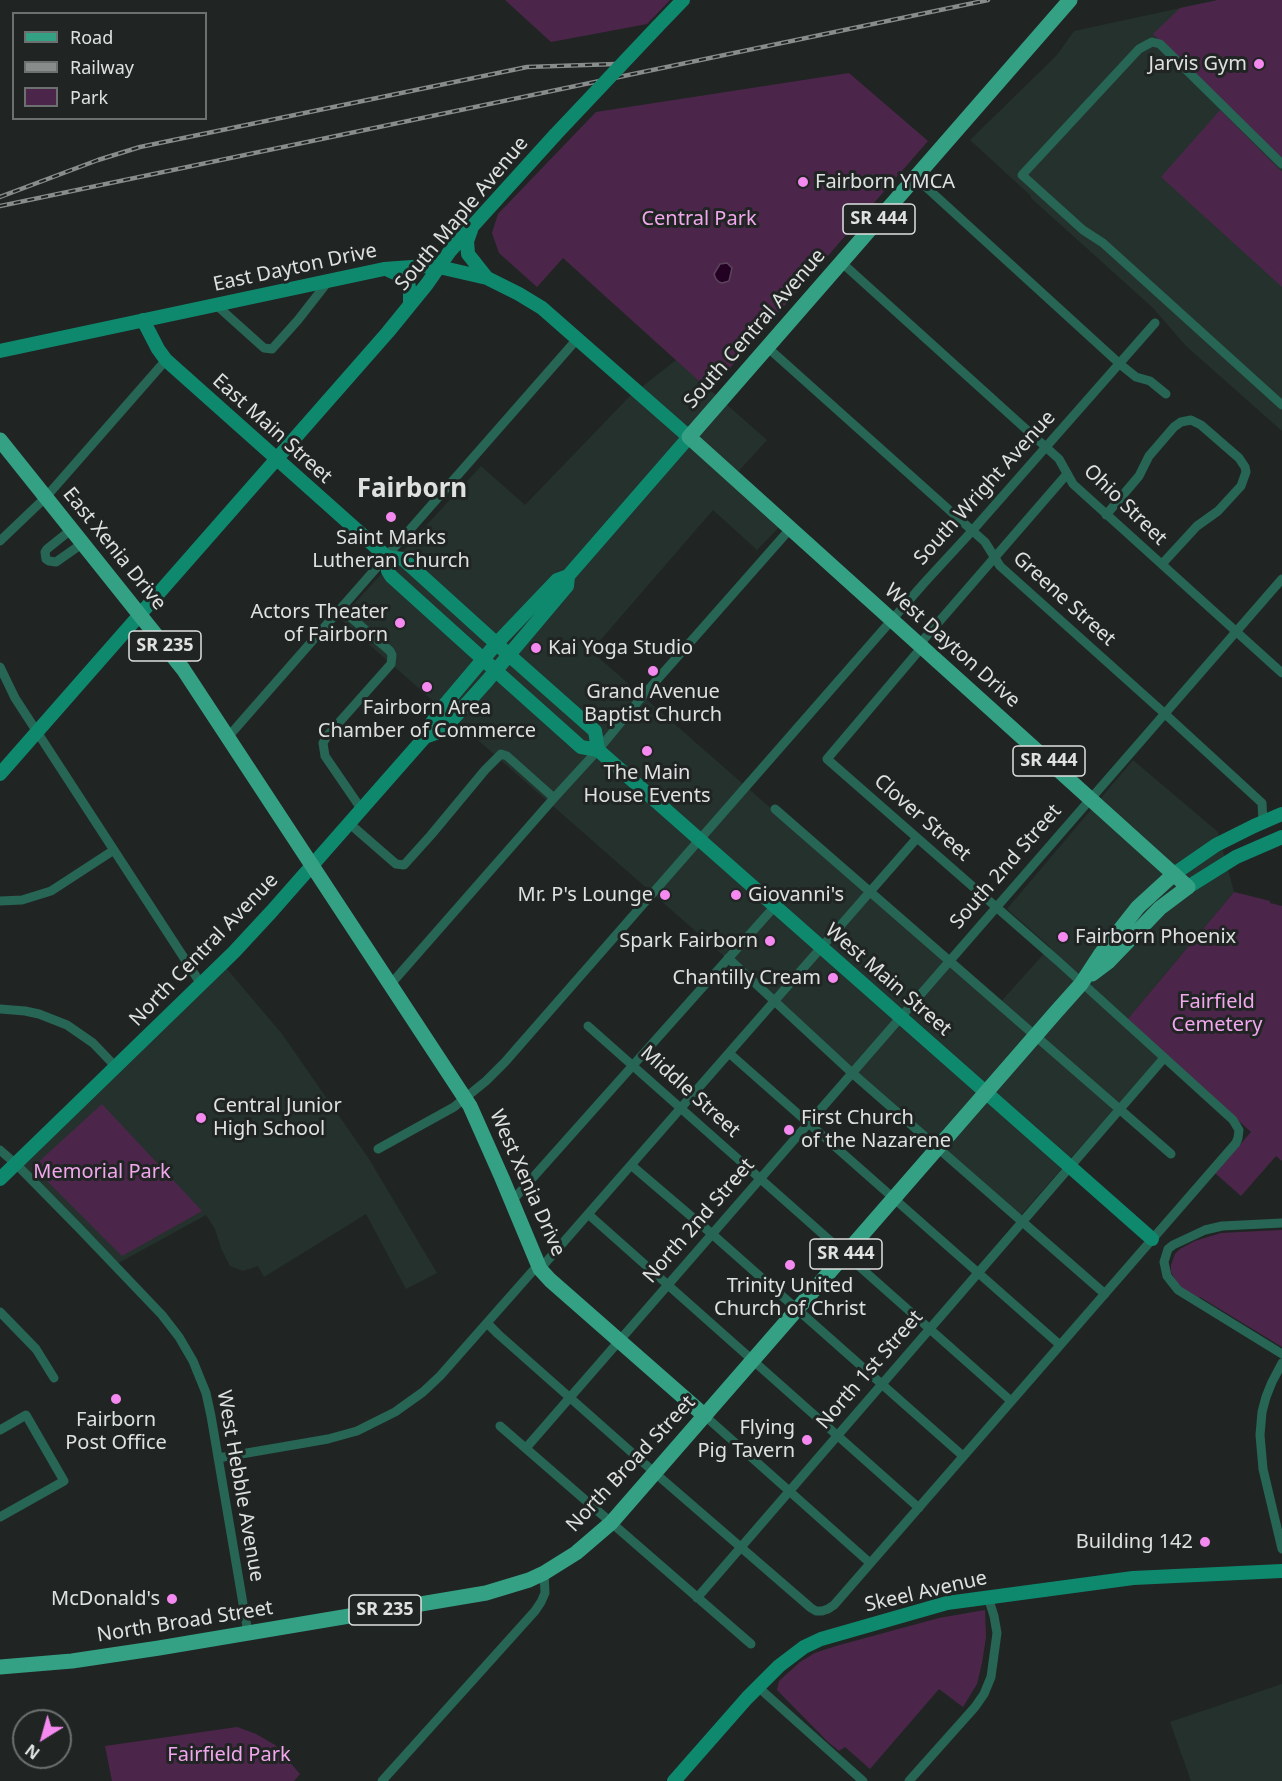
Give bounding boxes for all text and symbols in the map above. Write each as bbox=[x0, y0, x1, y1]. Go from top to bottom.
legend bbox=[12, 12, 207, 120]
text: Road bbox=[70, 25, 113, 49]
place label: Jarvis Gym bbox=[1149, 52, 1247, 76]
text: Railway bbox=[70, 55, 134, 79]
marker: Jarvis Gym bbox=[1252, 57, 1266, 71]
text: Park bbox=[70, 85, 108, 109]
street label: South Maple Avenue bbox=[391, 132, 533, 296]
place label: Fairborn YMCA bbox=[815, 170, 955, 194]
marker: Fairborn YMCA bbox=[796, 175, 810, 189]
road number: SR 444 bbox=[843, 204, 915, 234]
park label: Central Park bbox=[641, 207, 757, 231]
street label: East Dayton Drive bbox=[211, 239, 379, 297]
street label: South Central Avenue bbox=[679, 244, 831, 414]
street label: East Main Street bbox=[207, 369, 337, 489]
street label: South Wright Avenue bbox=[909, 406, 1061, 570]
street label: Ohio Street bbox=[1078, 459, 1172, 551]
district label: Fairborn bbox=[357, 474, 467, 506]
street label: East Xenia Drive bbox=[57, 483, 171, 615]
marker: Saint Marks Lutheran Church bbox=[384, 510, 398, 524]
place label: Saint Marks Lutheran Church bbox=[312, 526, 470, 573]
street label: Greene Street bbox=[1008, 547, 1120, 651]
street label: West Dayton Drive bbox=[879, 579, 1025, 713]
place label: Actors Theater of Fairborn bbox=[251, 600, 388, 647]
marker: Actors Theater of Fairborn bbox=[393, 616, 407, 630]
road number: SR 235 bbox=[129, 631, 201, 661]
place label: Kai Yoga Studio bbox=[548, 636, 693, 660]
marker: Kai Yoga Studio bbox=[529, 641, 543, 655]
marker: Grand Avenue Baptist Church bbox=[646, 664, 660, 678]
marker: Fairborn Area Chamber of Commerce bbox=[420, 680, 434, 694]
place label: Grand Avenue Baptist Church bbox=[584, 680, 722, 727]
place label: Fairborn Area Chamber of Commerce bbox=[318, 696, 536, 743]
marker: The Main House Events bbox=[640, 744, 654, 758]
road number: SR 444 bbox=[1013, 746, 1085, 776]
place label: The Main House Events bbox=[583, 761, 711, 808]
street label: Clover Street bbox=[869, 770, 975, 866]
street label: South 2nd Street bbox=[945, 800, 1067, 934]
street label: North Central Avenue bbox=[125, 868, 283, 1032]
place label: Mr. P's Lounge bbox=[518, 883, 653, 907]
place label: Giovanni's bbox=[748, 883, 844, 907]
marker: Mr. P's Lounge bbox=[658, 888, 672, 902]
marker: Giovanni's bbox=[729, 888, 743, 902]
street label: West Main Street bbox=[820, 919, 956, 1041]
place label: Fairborn Phoenix bbox=[1075, 925, 1236, 949]
place label: Spark Fairborn bbox=[619, 929, 758, 953]
marker: Fairborn Phoenix bbox=[1056, 930, 1070, 944]
marker: Spark Fairborn bbox=[763, 934, 777, 948]
place label: Chantilly Cream bbox=[673, 966, 821, 990]
marker: Chantilly Cream bbox=[826, 971, 840, 985]
park label: Fairfield Cemetery bbox=[1172, 990, 1262, 1037]
street label: Middle Street bbox=[635, 1041, 745, 1143]
place label: Central Junior High School bbox=[213, 1094, 342, 1141]
street label: West Xenia Drive bbox=[484, 1106, 570, 1260]
place label: First Church of the Nazarene bbox=[801, 1106, 951, 1153]
marker: Central Junior High School bbox=[194, 1111, 208, 1125]
marker: First Church of the Nazarene bbox=[782, 1123, 796, 1137]
street label: North 2nd Street bbox=[638, 1154, 760, 1288]
park label: Memorial Park bbox=[33, 1160, 171, 1184]
road number: SR 444 bbox=[810, 1239, 882, 1269]
marker: Trinity United Church of Christ bbox=[783, 1258, 797, 1272]
place label: Trinity United Church of Christ bbox=[714, 1274, 866, 1321]
street label: North 1st Street bbox=[812, 1306, 928, 1434]
street label: West Hebble Avenue bbox=[211, 1388, 269, 1584]
street label: North Broad Street bbox=[562, 1391, 700, 1537]
marker: Fairborn Post Office bbox=[109, 1392, 123, 1406]
place label: Fairborn Post Office bbox=[65, 1408, 167, 1455]
place label: Flying Pig Tavern bbox=[697, 1416, 795, 1463]
marker: Flying Pig Tavern bbox=[800, 1433, 814, 1447]
place label: Building 142 bbox=[1076, 1530, 1193, 1554]
marker: Building 142 bbox=[1198, 1535, 1212, 1549]
street label: Skeel Avenue bbox=[862, 1566, 990, 1618]
place label: McDonald's bbox=[51, 1587, 160, 1611]
marker: McDonald's bbox=[165, 1592, 179, 1606]
road number: SR 235 bbox=[349, 1595, 421, 1625]
street label: North Broad Street bbox=[95, 1596, 275, 1648]
north arrow bbox=[12, 1709, 72, 1769]
text: N bbox=[21, 1739, 44, 1764]
park label: Fairfield Park bbox=[167, 1743, 291, 1767]

